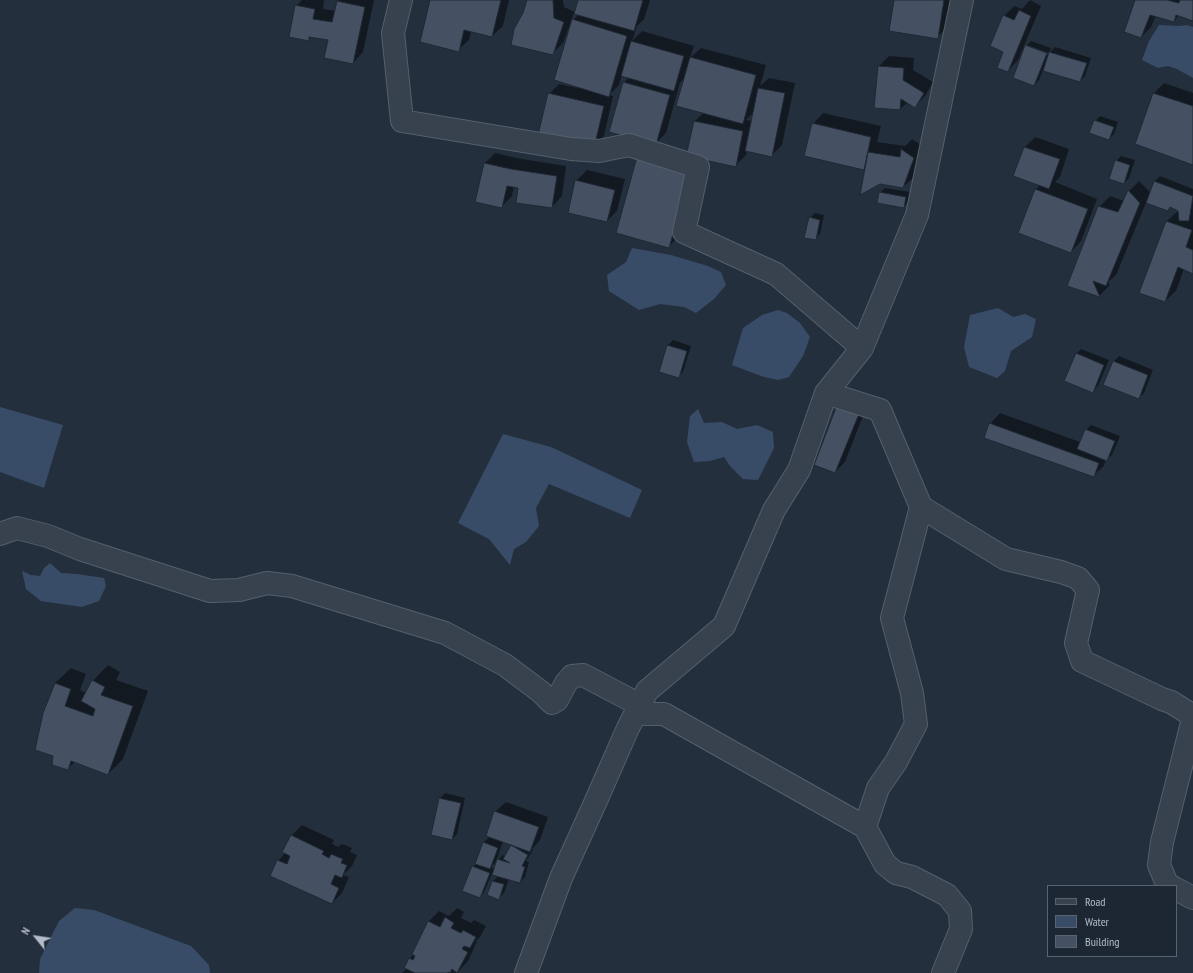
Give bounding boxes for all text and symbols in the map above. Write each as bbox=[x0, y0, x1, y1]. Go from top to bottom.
legend bbox=[1047, 885, 1177, 957]
text: Road bbox=[1085, 894, 1105, 909]
text: Water bbox=[1085, 914, 1109, 929]
north arrow bbox=[16, 917, 56, 957]
text: N bbox=[18, 925, 33, 937]
text: Building bbox=[1085, 934, 1120, 949]

